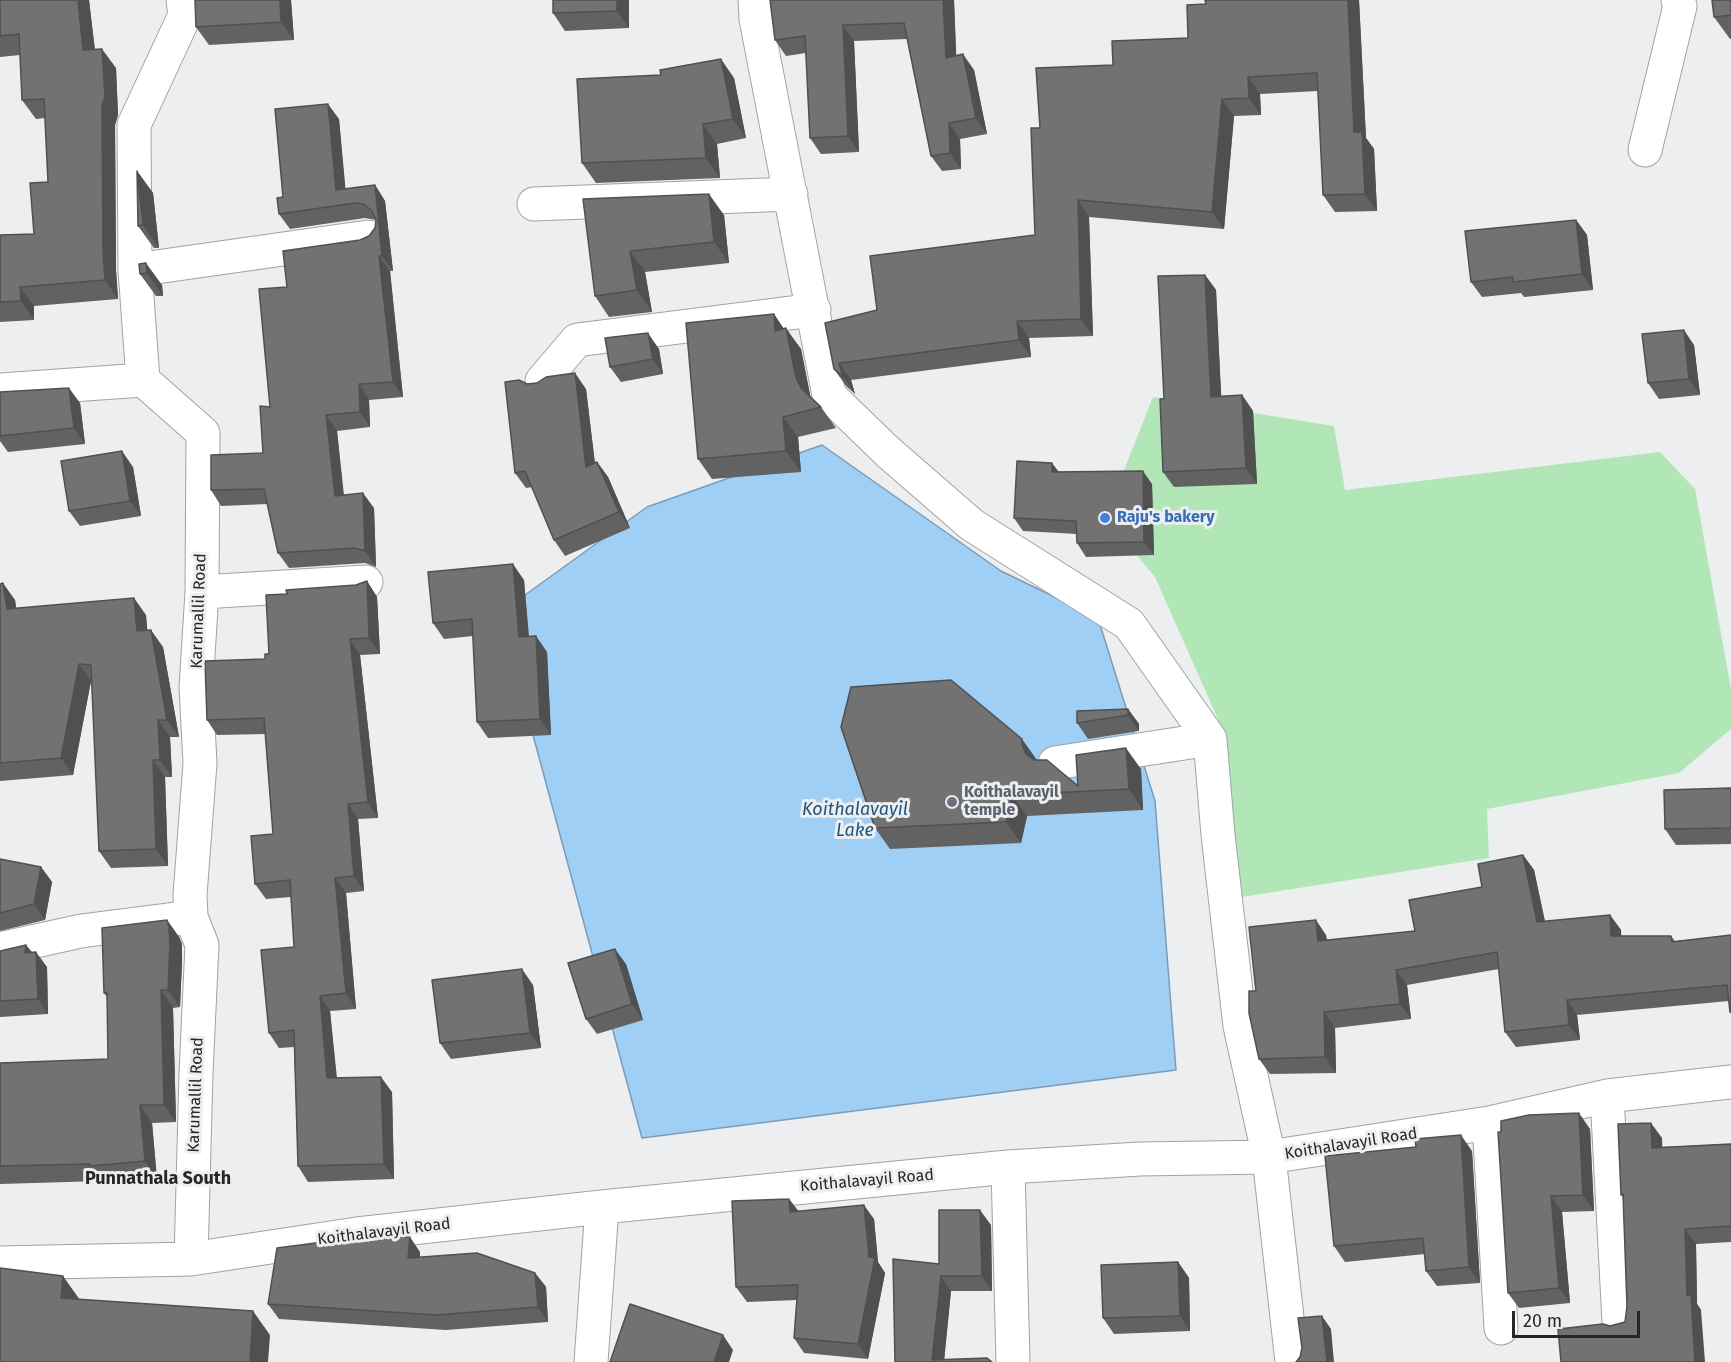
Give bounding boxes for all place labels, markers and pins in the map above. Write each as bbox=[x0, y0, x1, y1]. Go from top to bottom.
place label: Raju's bakery bbox=[1117, 508, 1214, 528]
marker: Raju's bakery bbox=[1098, 511, 1112, 525]
place label: Koithalavayil temple bbox=[964, 783, 1059, 821]
marker: Koithalavayil temple bbox=[945, 795, 959, 809]

